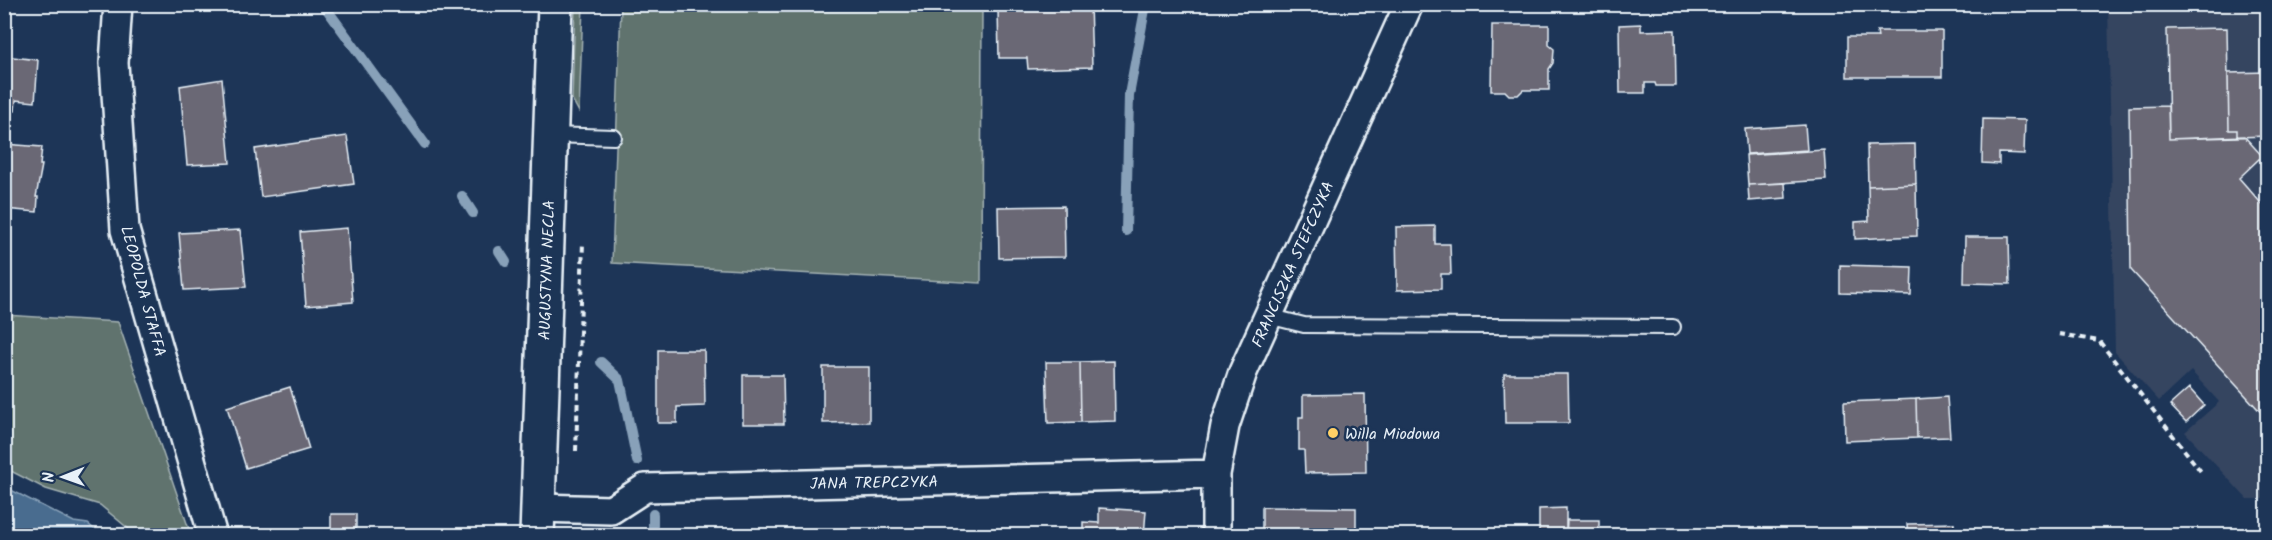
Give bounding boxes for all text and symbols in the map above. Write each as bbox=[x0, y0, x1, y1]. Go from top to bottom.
street label: FRANCISZKA STEFCZYKA bbox=[1245, 177, 1341, 352]
street label: AUGUSTYNA NECLA bbox=[533, 199, 562, 341]
street label: LEOPOLDA STAFFA bbox=[113, 223, 172, 360]
place label: Willa Miodowa bbox=[1345, 422, 1440, 447]
marker: Willa Miodowa bbox=[1326, 426, 1340, 440]
north arrow bbox=[33, 447, 93, 507]
street label: JANA TREPCZYKA bbox=[810, 470, 939, 497]
text: N bbox=[37, 472, 62, 483]

